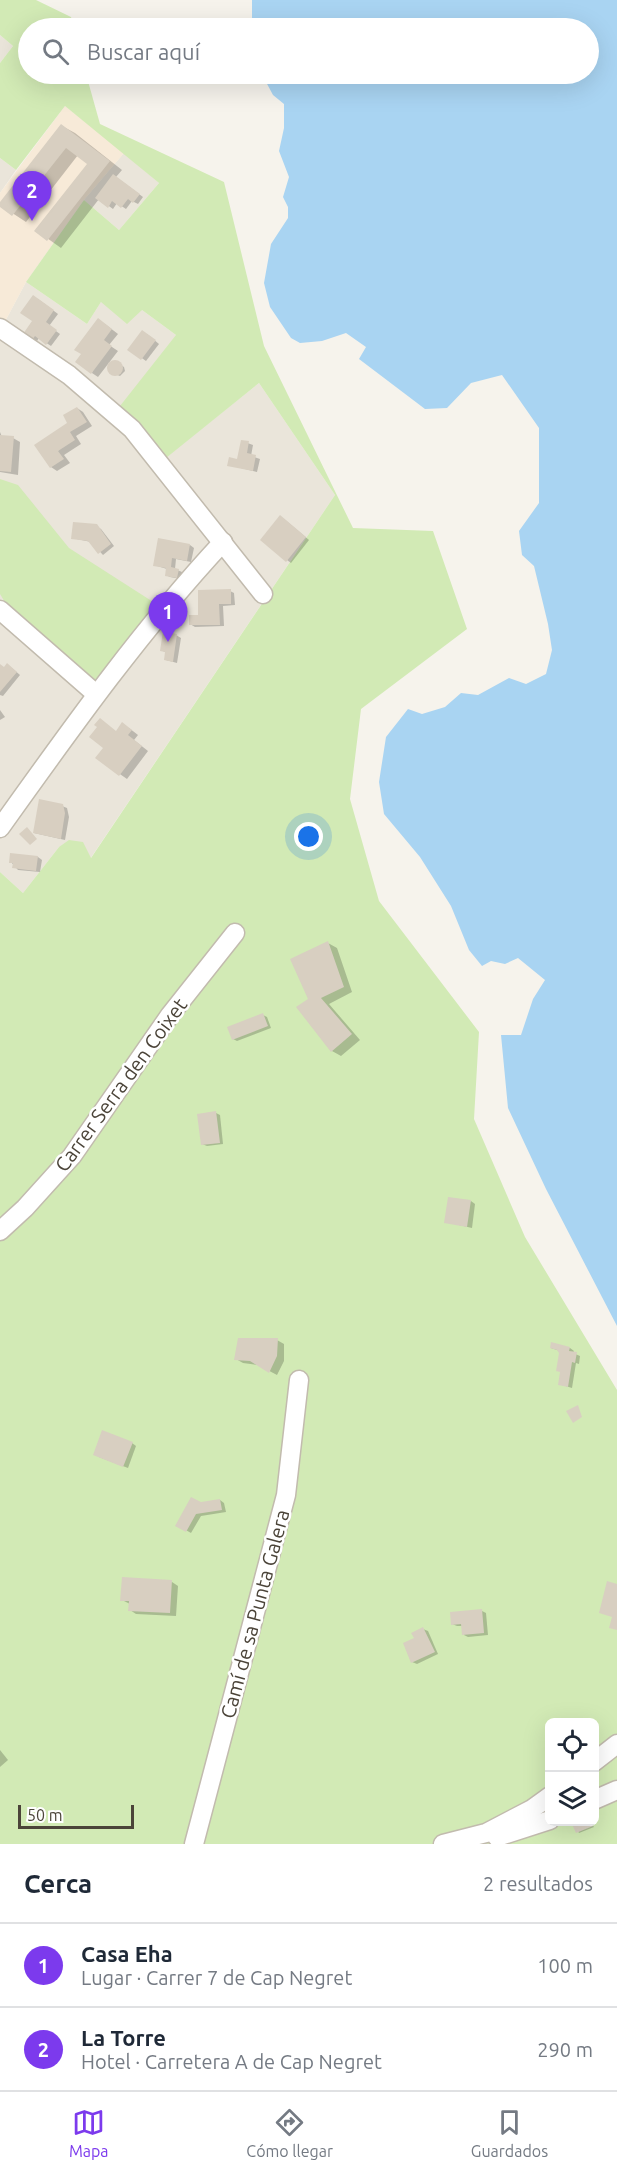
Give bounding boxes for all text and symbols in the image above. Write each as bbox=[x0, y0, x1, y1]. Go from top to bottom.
search box bbox=[18, 18, 599, 84]
icon: search bbox=[39, 35, 72, 68]
text: Buscar aquí bbox=[87, 39, 200, 64]
pin: 2 bbox=[12, 172, 51, 221]
pin: 1 bbox=[148, 592, 188, 642]
your location bbox=[294, 822, 323, 851]
street label: Carrer Serra den Coixet bbox=[50, 993, 191, 1176]
street label: Camí de sa Punta Galera bbox=[216, 1507, 293, 1721]
map controls bbox=[545, 1718, 599, 1826]
button: locate bbox=[545, 1718, 599, 1772]
button: layers bbox=[545, 1772, 599, 1826]
scale bar bbox=[18, 1802, 134, 1830]
text: 50 m bbox=[27, 1806, 63, 1824]
text: Cerca bbox=[24, 1869, 92, 1898]
text: 2 resultados bbox=[483, 1872, 593, 1895]
text: Casa Eha bbox=[81, 1941, 173, 1966]
text: 1 bbox=[38, 1954, 49, 1977]
text: 100 m bbox=[537, 1954, 593, 1977]
text: Lugar · Carrer 7 de Cap Negret bbox=[81, 1966, 352, 1989]
text: La Torre bbox=[81, 2025, 166, 2050]
text: 2 bbox=[38, 2038, 49, 2061]
text: 290 m bbox=[537, 2038, 593, 2061]
text: Hotel · Carretera A de Cap Negret bbox=[81, 2050, 382, 2073]
tab: Mapa bbox=[69, 2106, 109, 2160]
tab: Cómo llegar bbox=[246, 2106, 333, 2160]
tab: Guardados bbox=[471, 2106, 548, 2160]

